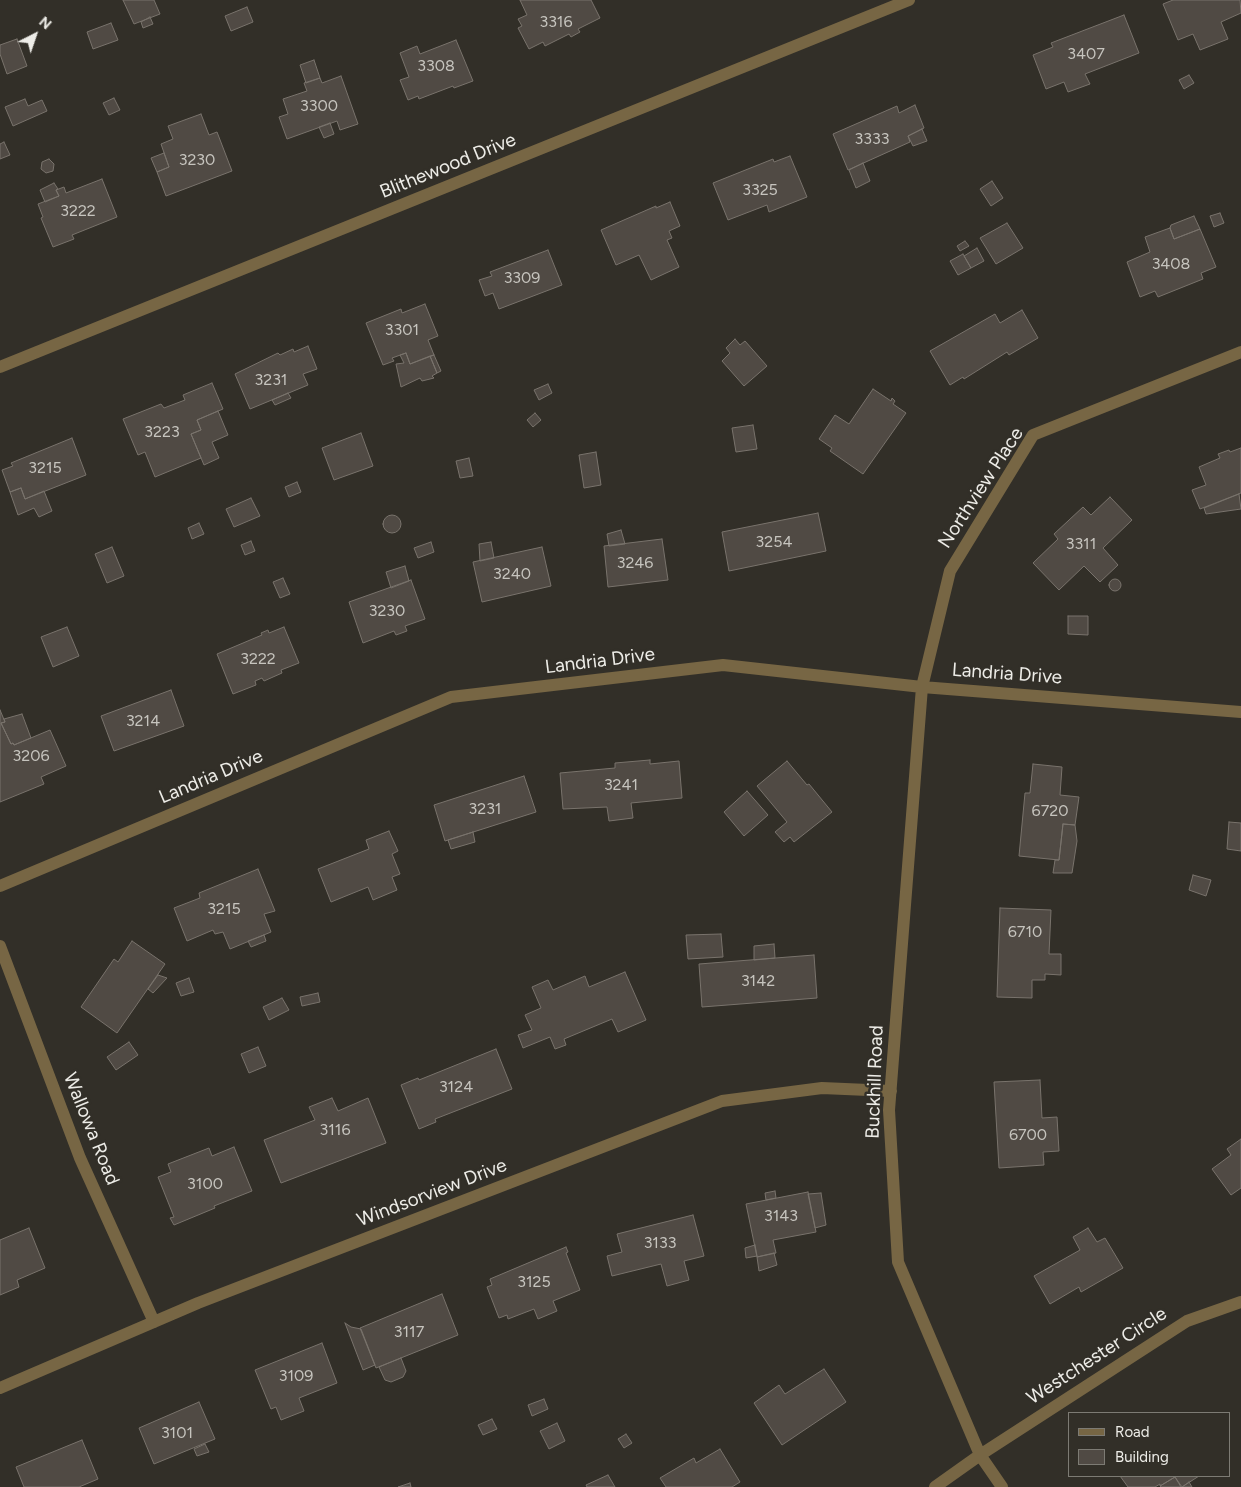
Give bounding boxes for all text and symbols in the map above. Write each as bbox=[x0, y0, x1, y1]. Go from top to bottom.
north arrow bbox=[10, 10, 60, 60]
house number: 3316 bbox=[539, 12, 573, 32]
text: N bbox=[36, 13, 55, 33]
house number: 3407 bbox=[1067, 44, 1105, 64]
house number: 3308 bbox=[417, 56, 455, 76]
house number: 3300 bbox=[300, 96, 338, 116]
street label: Blithewood Drive bbox=[377, 128, 519, 204]
house number: 3333 bbox=[855, 129, 889, 149]
house number: 3230 bbox=[179, 150, 215, 170]
house number: 3325 bbox=[742, 180, 778, 200]
house number: 3222 bbox=[60, 201, 96, 221]
house number: 3408 bbox=[1152, 254, 1190, 274]
house number: 3309 bbox=[504, 268, 540, 288]
house number: 3301 bbox=[385, 320, 419, 340]
house number: 3231 bbox=[255, 370, 287, 390]
house number: 3223 bbox=[144, 422, 180, 442]
street label: Northview Place bbox=[934, 423, 1028, 553]
house number: 3215 bbox=[28, 458, 62, 478]
house number: 3254 bbox=[756, 532, 792, 552]
house number: 3311 bbox=[1066, 534, 1096, 554]
house number: 3246 bbox=[617, 553, 653, 573]
house number: 3240 bbox=[493, 564, 531, 584]
house number: 3230 bbox=[369, 601, 405, 621]
street label: Landria Drive bbox=[544, 643, 656, 679]
house number: 3222 bbox=[240, 649, 276, 669]
street label: Landria Drive bbox=[951, 659, 1063, 689]
house number: 3214 bbox=[126, 711, 160, 731]
street label: Landria Drive bbox=[156, 745, 266, 809]
house number: 3206 bbox=[13, 746, 49, 766]
house number: 3241 bbox=[604, 775, 638, 795]
house number: 3231 bbox=[469, 799, 501, 819]
house number: 6720 bbox=[1032, 801, 1068, 821]
house number: 3215 bbox=[207, 899, 241, 919]
house number: 6710 bbox=[1008, 922, 1042, 942]
house number: 3142 bbox=[741, 971, 775, 991]
street label: Buckhill Road bbox=[862, 1025, 888, 1139]
street label: Wallowa Road bbox=[58, 1070, 124, 1188]
house number: 3124 bbox=[439, 1077, 473, 1097]
house number: 3116 bbox=[320, 1120, 350, 1140]
house number: 6700 bbox=[1009, 1125, 1047, 1145]
street label: Windsorview Drive bbox=[354, 1154, 510, 1232]
house number: 3100 bbox=[187, 1174, 223, 1194]
house number: 3143 bbox=[764, 1206, 798, 1226]
house number: 3133 bbox=[644, 1233, 676, 1253]
house number: 3125 bbox=[517, 1272, 551, 1292]
street label: Westchester Circle bbox=[1023, 1302, 1171, 1410]
house number: 3117 bbox=[394, 1322, 424, 1342]
house number: 3109 bbox=[279, 1366, 313, 1386]
legend bbox=[1068, 1412, 1231, 1477]
house number: 3101 bbox=[161, 1423, 193, 1443]
text: Road bbox=[1115, 1423, 1150, 1441]
text: Building bbox=[1115, 1448, 1169, 1466]

